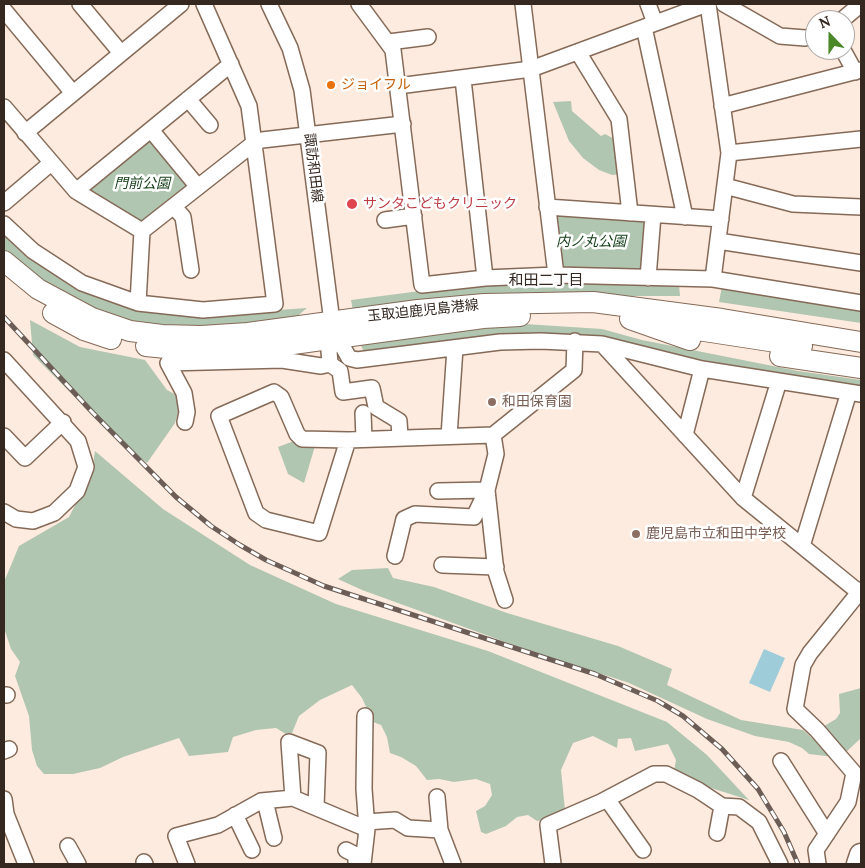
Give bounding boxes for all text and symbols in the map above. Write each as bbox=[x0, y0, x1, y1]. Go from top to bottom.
north arrow bbox=[805, 10, 855, 60]
text: N bbox=[816, 12, 833, 32]
place label: ジョイフル bbox=[341, 77, 411, 93]
marker: ジョイフル bbox=[325, 79, 337, 91]
street label: 諏訪和田線 bbox=[300, 132, 326, 204]
park label: 門前公園 bbox=[114, 176, 170, 192]
place label: サンタこどもクリニック bbox=[363, 196, 517, 212]
marker: サンタこどもクリニック bbox=[345, 197, 359, 211]
park label: 内ノ丸公園 bbox=[556, 234, 626, 250]
district label: 和田二丁目 bbox=[509, 272, 583, 290]
street label: 玉取迫鹿児島港線 bbox=[366, 297, 480, 325]
place label: 和田保育園 bbox=[502, 394, 572, 410]
marker: 和田保育園 bbox=[486, 396, 498, 408]
place label: 鹿児島市立和田中学校 bbox=[646, 526, 786, 542]
marker: 鹿児島市立和田中学校 bbox=[630, 528, 642, 540]

